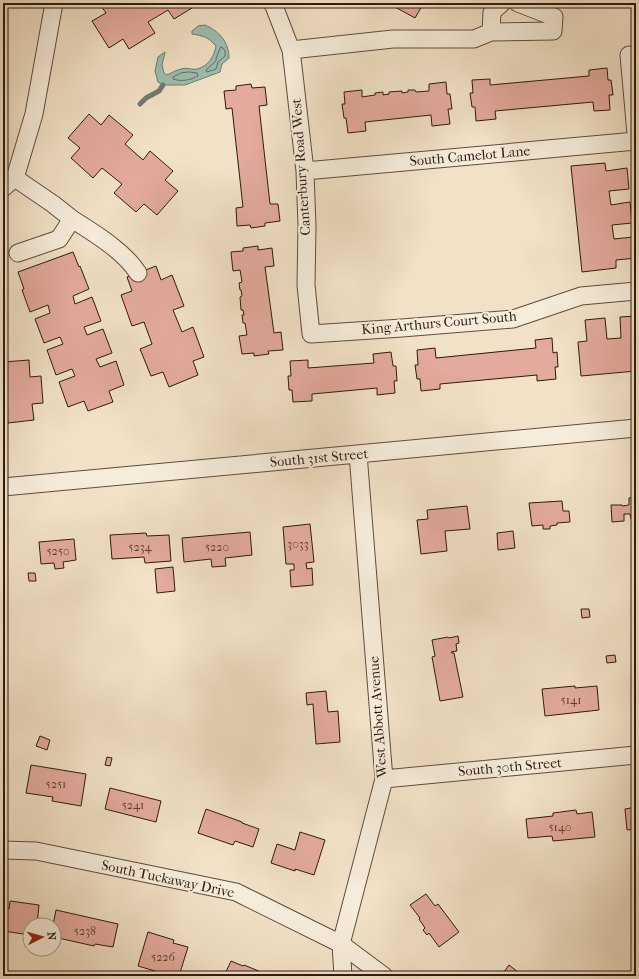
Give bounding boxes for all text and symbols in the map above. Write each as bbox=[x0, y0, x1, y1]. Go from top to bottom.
street label: Canterbury Road West bbox=[288, 98, 314, 236]
street label: South Camelot Lane bbox=[409, 142, 531, 170]
street label: King Arthurs Court South bbox=[361, 308, 518, 338]
street label: South 31st Street bbox=[269, 445, 369, 471]
house number: 3033 bbox=[287, 537, 309, 551]
house number: 5234 bbox=[128, 540, 153, 554]
house number: 5220 bbox=[205, 540, 229, 554]
house number: 5250 bbox=[46, 544, 70, 558]
street label: West Abbott Avenue bbox=[365, 656, 391, 779]
house number: 5141 bbox=[561, 693, 581, 707]
street label: South 30th Street bbox=[457, 754, 563, 780]
house number: 5251 bbox=[46, 777, 66, 791]
house number: 5241 bbox=[122, 798, 144, 812]
house number: 5140 bbox=[548, 820, 572, 834]
street label: South Tuckaway Drive bbox=[100, 857, 236, 901]
north arrow bbox=[22, 917, 62, 957]
house number: 5238 bbox=[74, 924, 96, 938]
text: N bbox=[45, 931, 58, 941]
house number: 5226 bbox=[151, 950, 176, 964]

